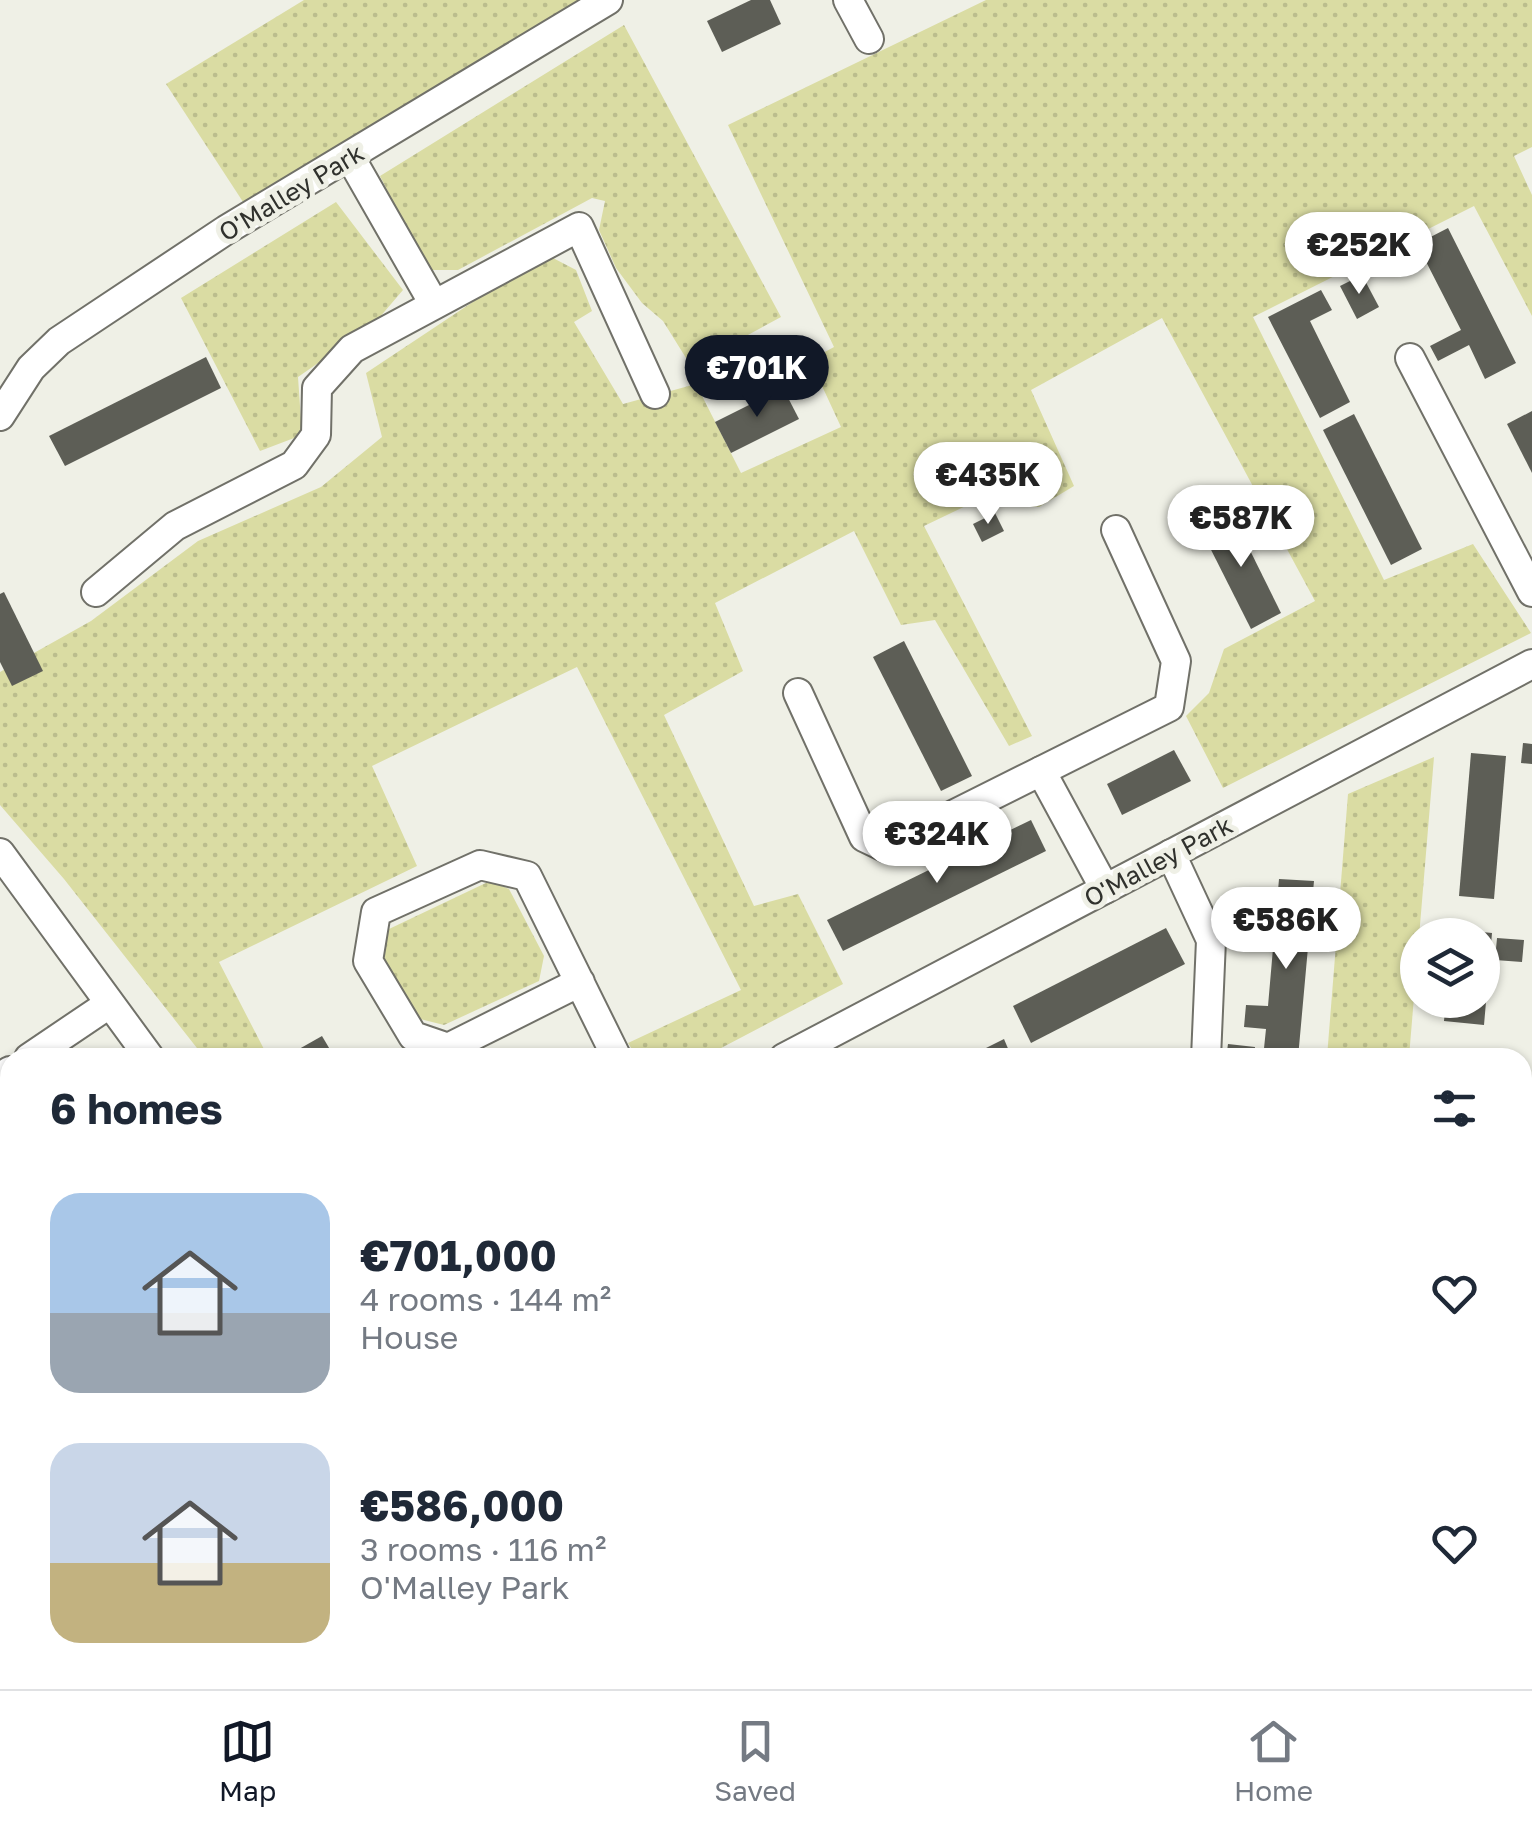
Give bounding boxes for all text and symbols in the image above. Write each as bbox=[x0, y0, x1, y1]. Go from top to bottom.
street label: O'Malley Park bbox=[213, 137, 369, 247]
pin: €252K bbox=[1289, 212, 1429, 297]
text: €252K bbox=[1307, 225, 1411, 263]
pin: €701K bbox=[687, 335, 827, 420]
text: €701K bbox=[707, 348, 807, 386]
pin: €435K bbox=[918, 442, 1058, 527]
text: €435K bbox=[936, 455, 1040, 493]
pin: €587K bbox=[1171, 485, 1311, 570]
text: €587K bbox=[1189, 498, 1293, 536]
pin: €324K bbox=[867, 801, 1007, 886]
street label: O'Malley Park bbox=[1078, 809, 1238, 913]
text: €324K bbox=[885, 814, 989, 852]
pin: €586K bbox=[1216, 887, 1356, 972]
text: €586K bbox=[1233, 900, 1339, 938]
map controls bbox=[1400, 918, 1500, 1018]
button: layers bbox=[1400, 918, 1500, 1018]
icon: filters bbox=[1427, 1081, 1482, 1136]
text: 6 homes bbox=[50, 1083, 223, 1133]
text: €701,000 bbox=[360, 1230, 557, 1280]
icon: home bbox=[130, 1233, 250, 1353]
icon: heart bbox=[1427, 1266, 1482, 1321]
text: 4 rooms · 144 m² bbox=[360, 1280, 611, 1318]
text: House bbox=[360, 1318, 458, 1356]
text: €586,000 bbox=[360, 1480, 564, 1530]
icon: home bbox=[130, 1483, 250, 1603]
icon: heart bbox=[1427, 1516, 1482, 1571]
text: 3 rooms · 116 m² bbox=[360, 1530, 606, 1568]
text: O'Malley Park bbox=[360, 1568, 570, 1606]
tab: Map bbox=[219, 1714, 276, 1807]
tab: Saved bbox=[714, 1714, 796, 1807]
tab: Home bbox=[1234, 1714, 1313, 1807]

